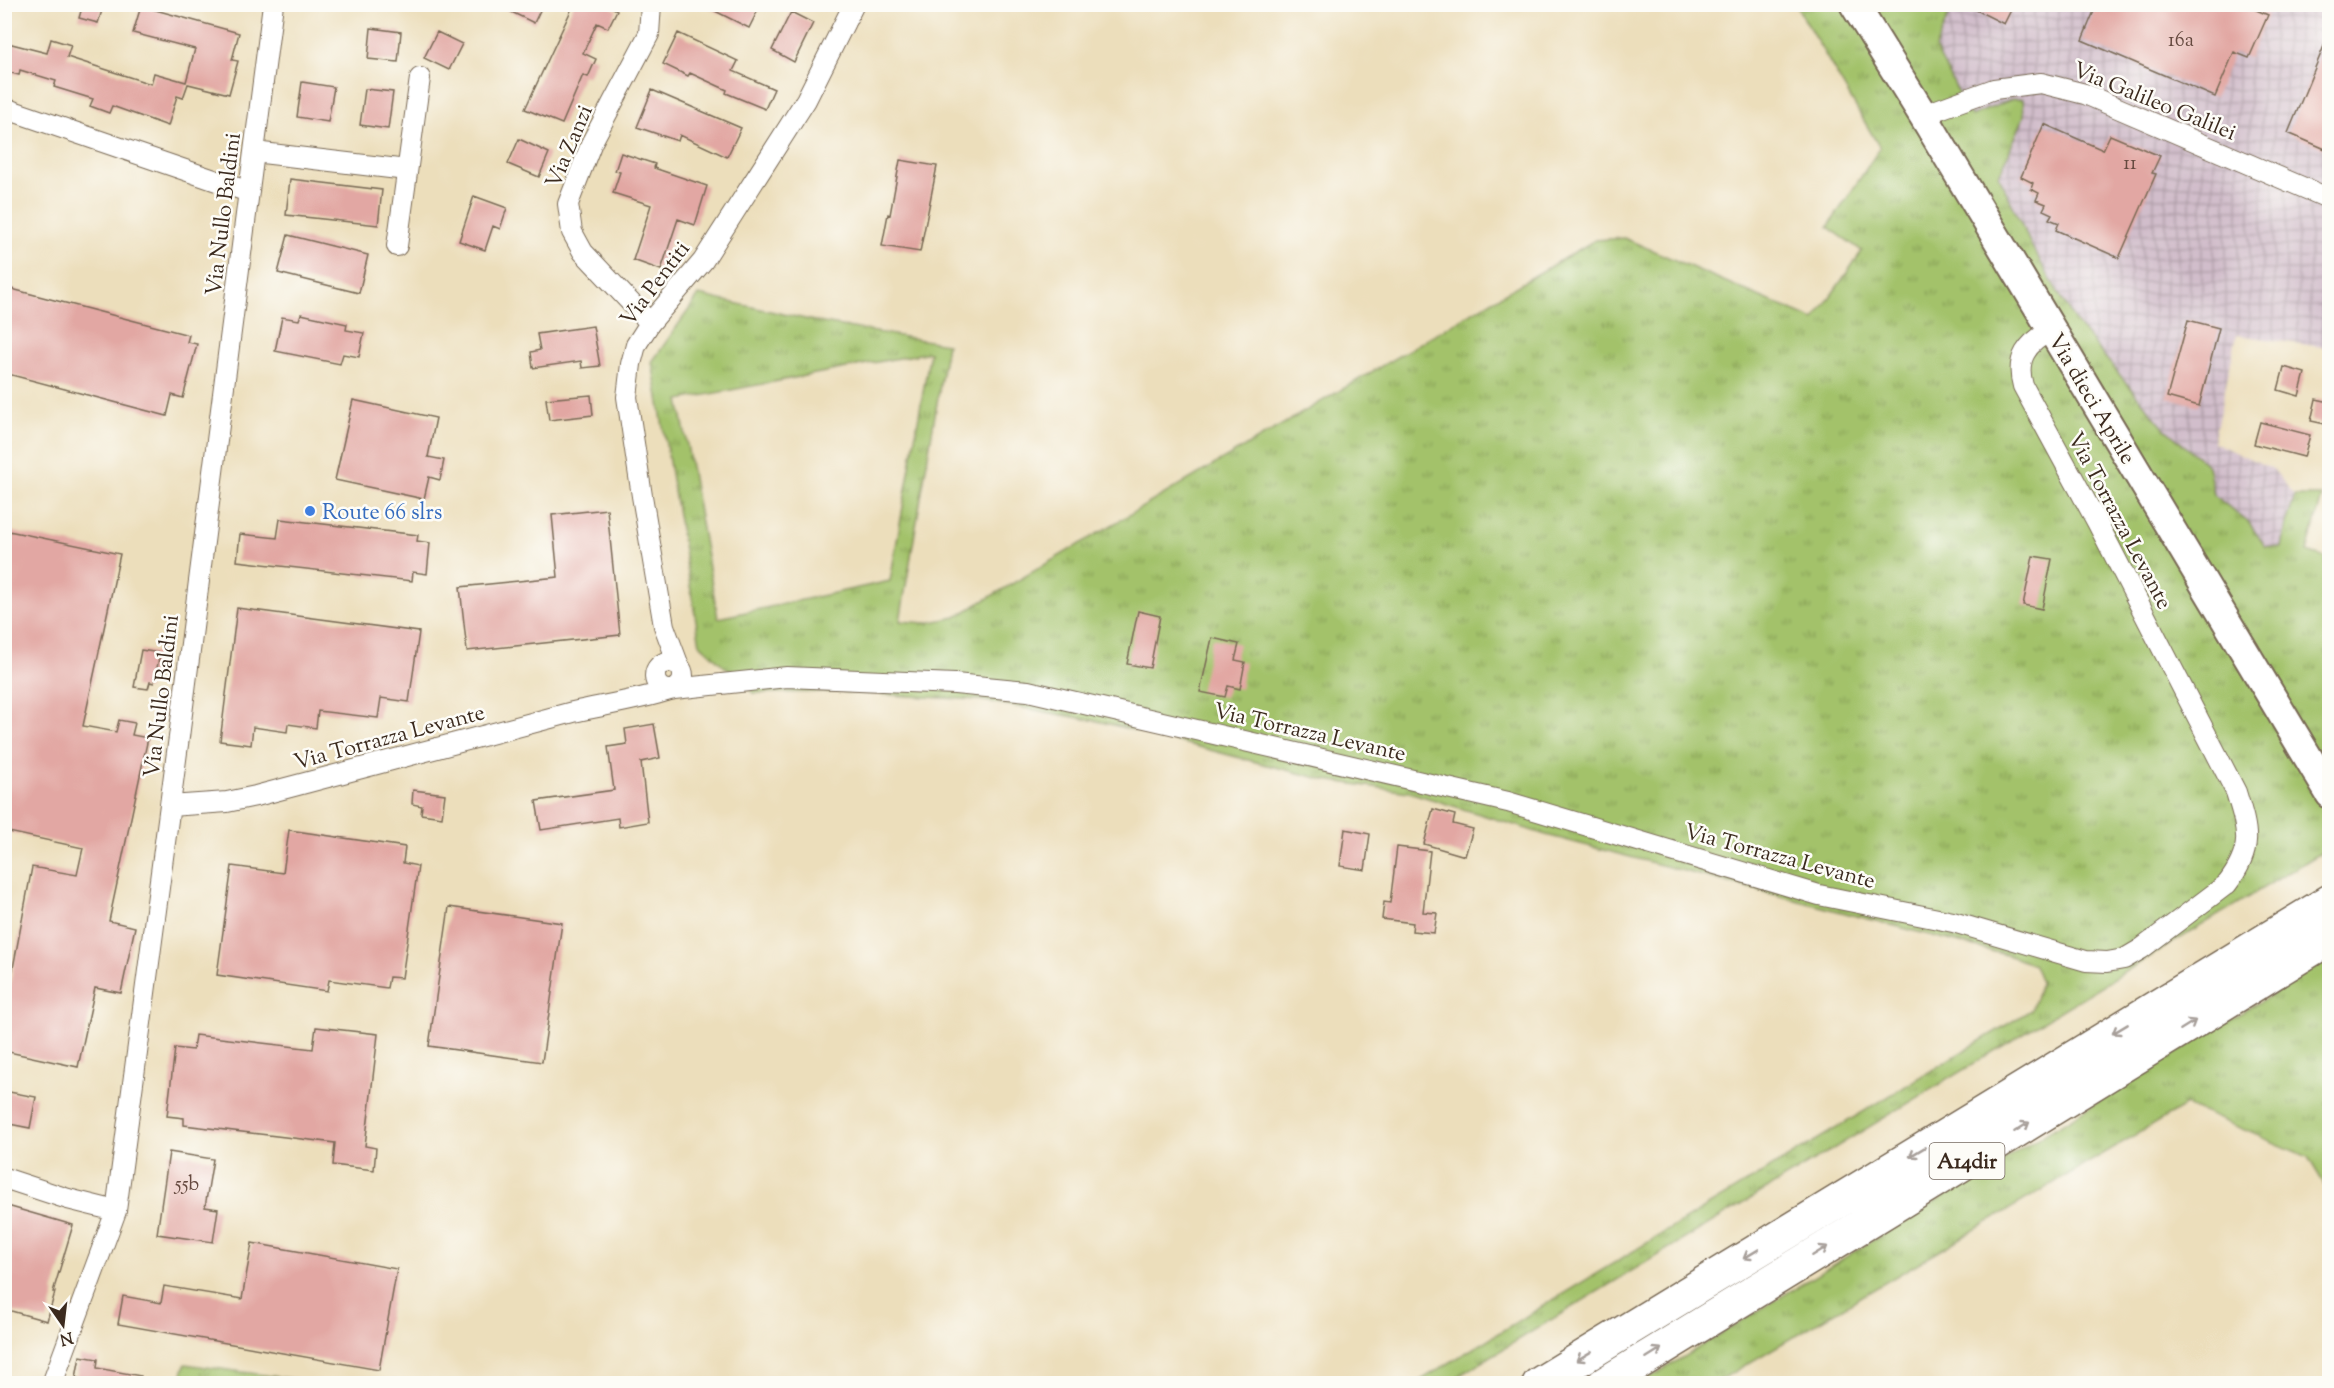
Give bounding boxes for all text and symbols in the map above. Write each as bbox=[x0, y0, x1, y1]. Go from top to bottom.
house number: 16a bbox=[2168, 27, 2194, 56]
street label: Via Galileo Galilei bbox=[2067, 55, 2240, 150]
street label: Via Zanzi bbox=[539, 101, 603, 194]
street label: Via Nullo Baldini bbox=[199, 131, 251, 298]
house number: 11 bbox=[2123, 150, 2137, 179]
street label: Via Pentiti bbox=[614, 235, 699, 334]
street label: Via dieci Aprile bbox=[2039, 328, 2142, 471]
street label: Via Torrazza Levante bbox=[2058, 427, 2179, 616]
place label: Route 66 slrs bbox=[322, 498, 442, 530]
marker: Route 66 slrs bbox=[303, 504, 317, 518]
street label: Via Nullo Baldini bbox=[137, 613, 189, 780]
street label: Via Torrazza Levante bbox=[1210, 696, 1409, 772]
street label: Via Torrazza Levante bbox=[291, 698, 489, 780]
street label: Via Torrazza Levante bbox=[1680, 817, 1878, 899]
one-way arrow bbox=[2179, 1018, 2196, 1030]
one-way arrow bbox=[2112, 1023, 2129, 1035]
one-way arrow bbox=[2013, 1120, 2030, 1132]
road number: A14dir bbox=[1930, 1143, 2004, 1179]
one-way arrow bbox=[1909, 1147, 1926, 1159]
house number: 55b bbox=[174, 1171, 199, 1200]
one-way arrow bbox=[1811, 1244, 1828, 1256]
one-way arrow bbox=[1743, 1248, 1760, 1260]
north arrow bbox=[33, 1295, 93, 1355]
text: N bbox=[57, 1324, 75, 1350]
one-way arrow bbox=[1645, 1346, 1662, 1359]
one-way arrow bbox=[1576, 1350, 1593, 1362]

